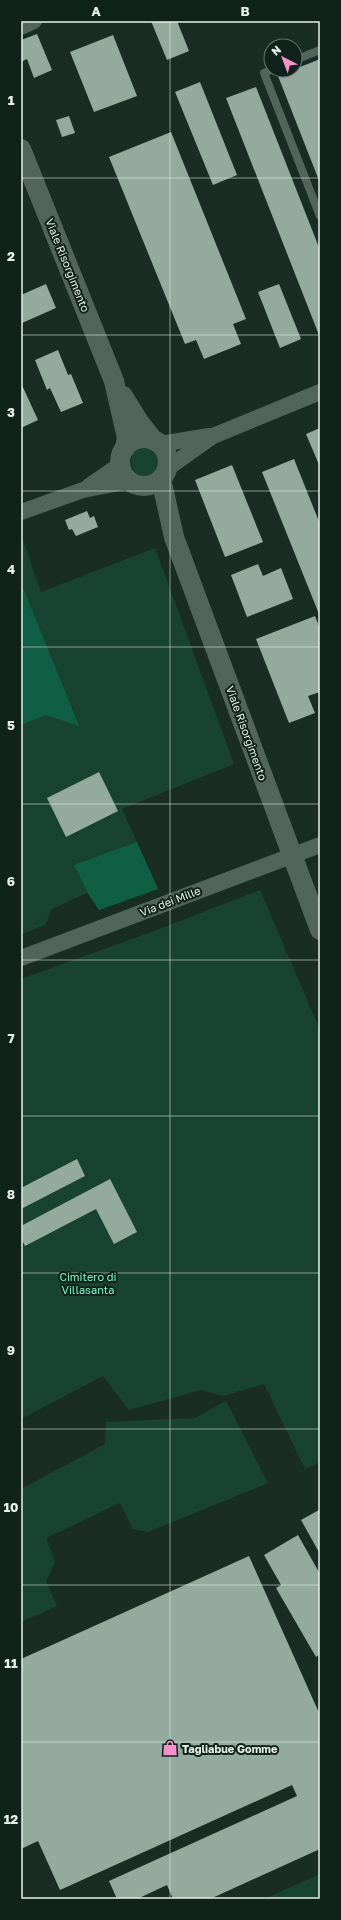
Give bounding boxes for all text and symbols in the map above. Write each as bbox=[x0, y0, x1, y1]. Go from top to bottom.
text: A bbox=[91, 3, 101, 19]
text: B bbox=[240, 3, 250, 19]
north arrow bbox=[263, 38, 303, 78]
text: N bbox=[269, 43, 283, 58]
text: 1 bbox=[8, 92, 15, 108]
street label: Viale Risorgimento bbox=[43, 216, 93, 314]
text: 2 bbox=[7, 248, 15, 264]
text: 3 bbox=[7, 404, 15, 420]
text: 4 bbox=[7, 561, 15, 577]
street label: Viale Risorgimento bbox=[224, 684, 270, 782]
text: 5 bbox=[7, 717, 15, 733]
text: 6 bbox=[7, 873, 15, 889]
street label: Via dei Mille bbox=[138, 883, 202, 919]
text: 7 bbox=[7, 1030, 15, 1046]
text: 8 bbox=[7, 1186, 15, 1202]
park label: Cimitero di Villasanta bbox=[59, 1270, 117, 1296]
text: 9 bbox=[7, 1342, 15, 1358]
text: 10 bbox=[3, 1499, 19, 1515]
text: 11 bbox=[4, 1655, 18, 1671]
shop icon: Tagliabue Gomme bbox=[161, 1739, 179, 1757]
place label: Tagliabue Gomme bbox=[182, 1742, 278, 1755]
text: 12 bbox=[4, 1811, 18, 1827]

